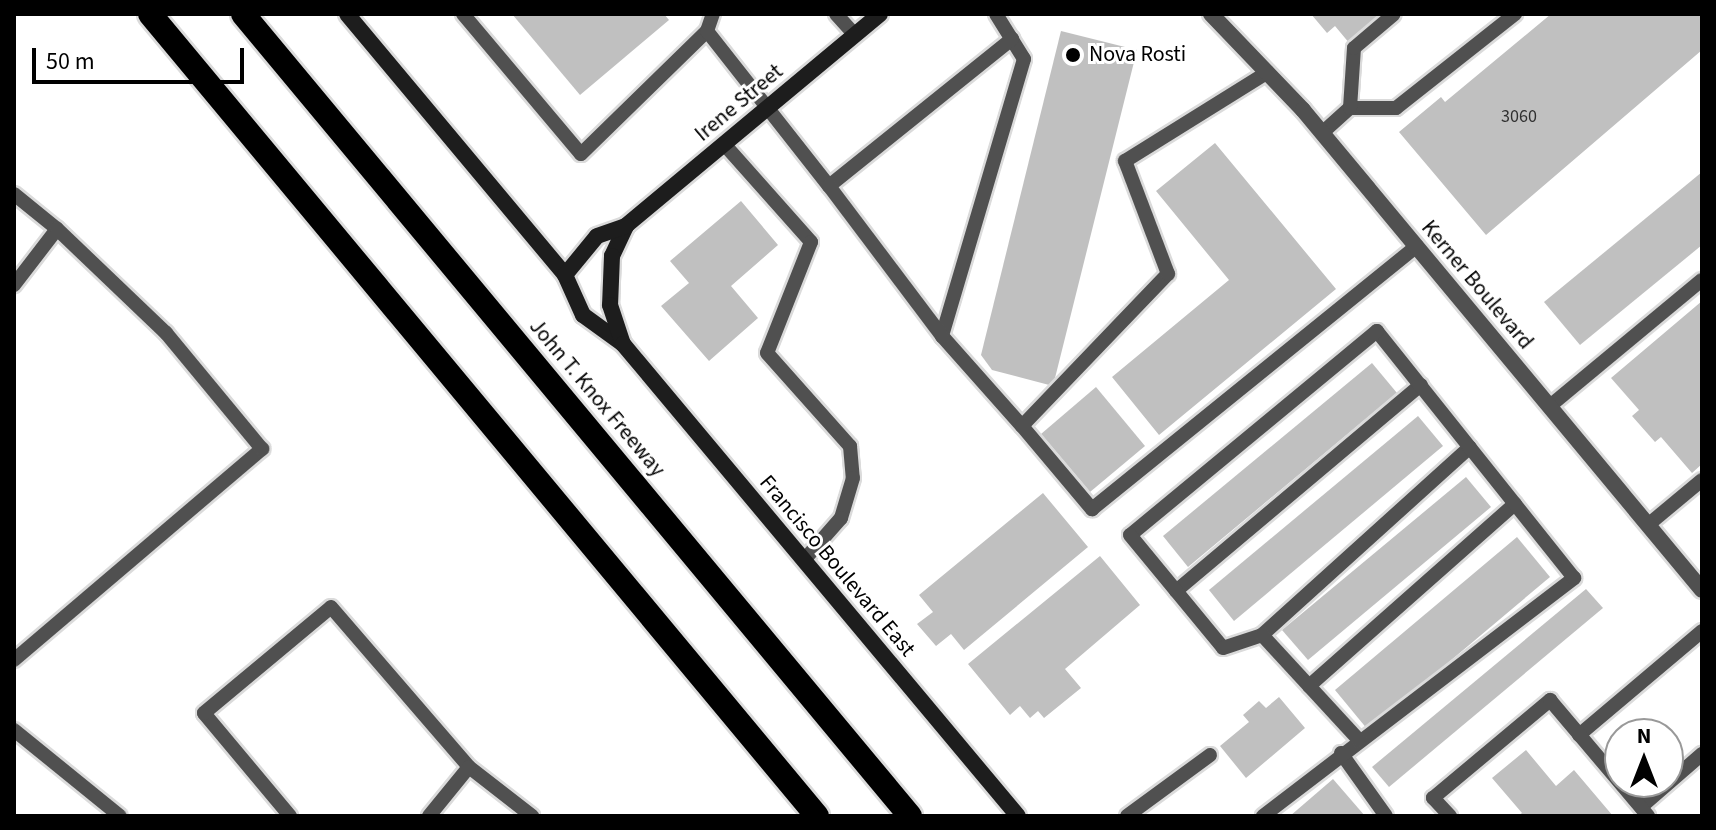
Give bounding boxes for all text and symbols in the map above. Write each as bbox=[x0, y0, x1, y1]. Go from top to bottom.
scale bar bbox=[36, 32, 248, 82]
place label: Nova Rosti bbox=[1089, 42, 1186, 68]
text: 50 m bbox=[46, 44, 95, 79]
marker: Nova Rosti bbox=[1064, 46, 1082, 64]
street label: Irene Street bbox=[690, 59, 788, 147]
house number: 3060 bbox=[1501, 106, 1537, 128]
street label: Kerner Boulevard bbox=[1415, 215, 1539, 355]
street label: John T. Knox Freeway bbox=[523, 314, 671, 482]
street label: Francisco Boulevard East bbox=[753, 470, 921, 662]
north arrow bbox=[1604, 718, 1684, 798]
text: N bbox=[1637, 720, 1651, 752]

